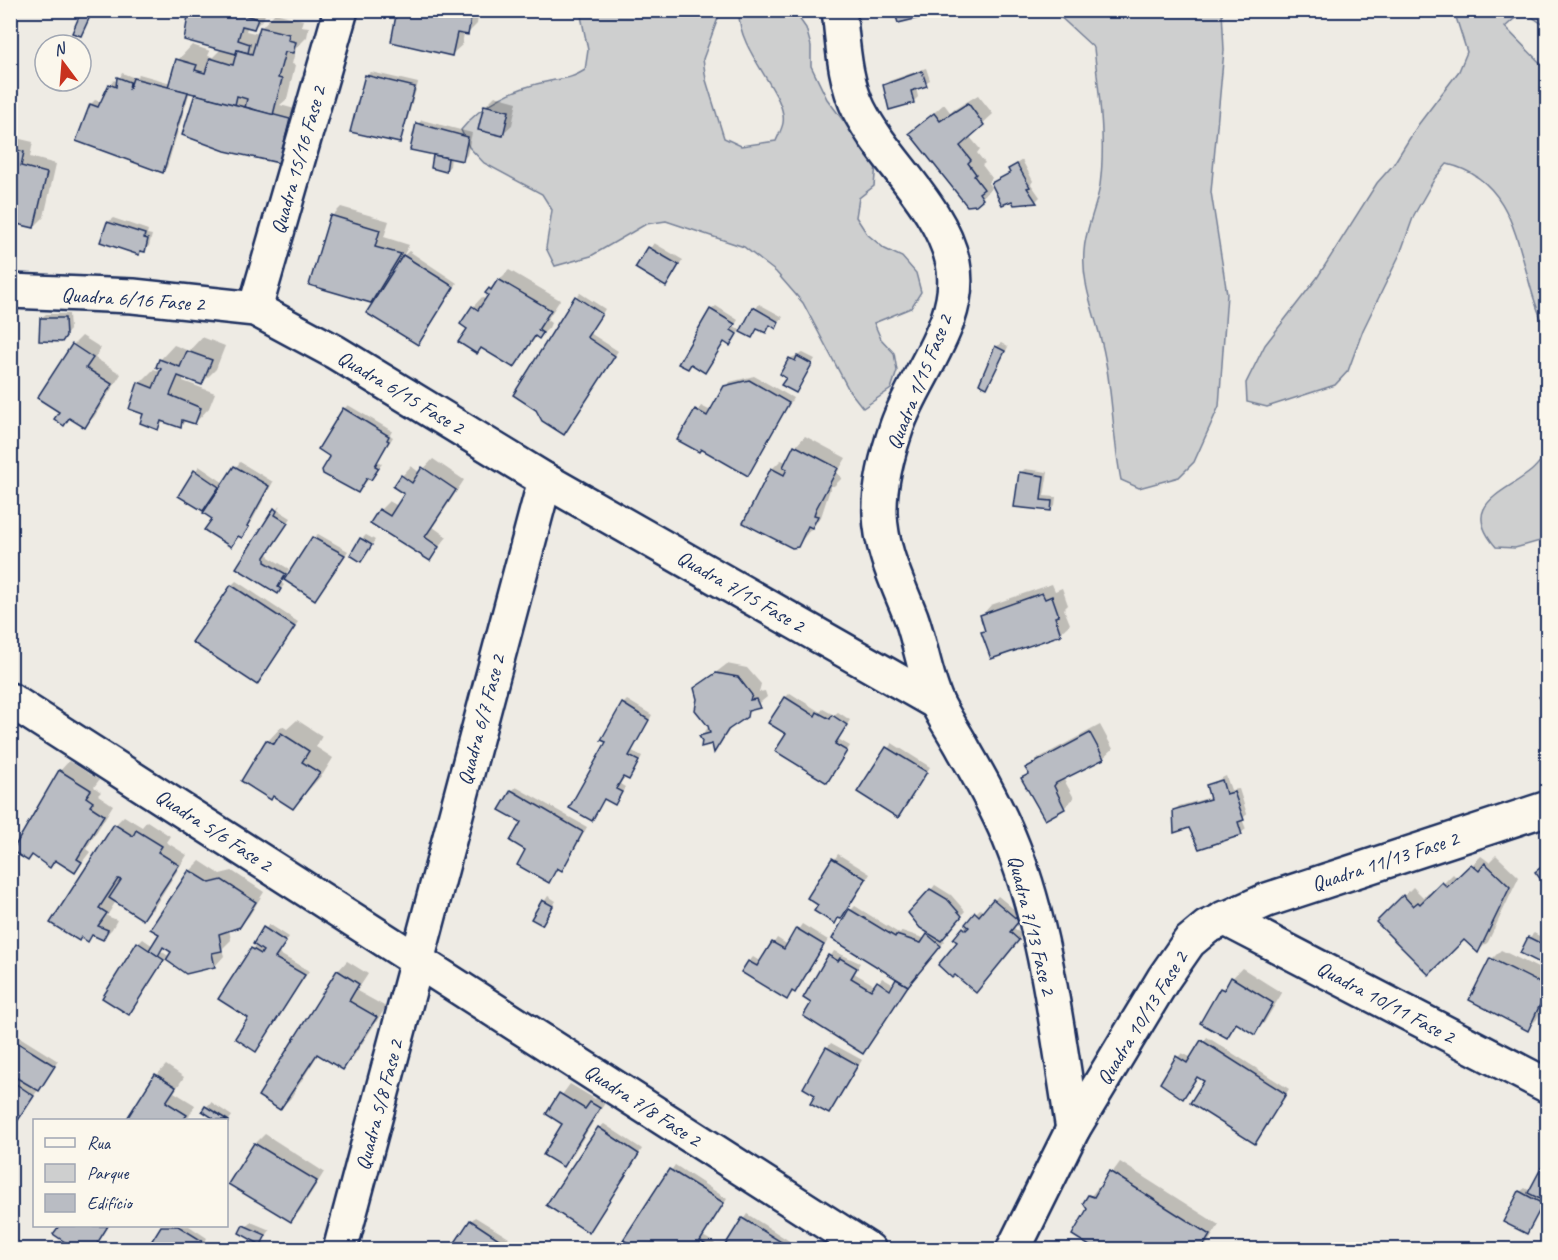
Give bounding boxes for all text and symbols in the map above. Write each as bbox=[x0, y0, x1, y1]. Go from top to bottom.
north arrow bbox=[33, 33, 93, 93]
text: N bbox=[52, 38, 70, 61]
street label: Quadra 15/16 Fase 2 bbox=[264, 82, 332, 237]
street label: Quadra 6/16 Fase 2 bbox=[61, 281, 207, 317]
street label: Quadra 1/15 Fase 2 bbox=[880, 309, 958, 453]
street label: Quadra 6/15 Fase 2 bbox=[333, 344, 470, 441]
street label: Quadra 7/15 Fase 2 bbox=[672, 544, 811, 639]
street label: Quadra 6/7 Fase 2 bbox=[451, 651, 511, 788]
street label: Quadra 5/6 Fase 2 bbox=[151, 783, 278, 878]
street label: Quadra 11/13 Fase 2 bbox=[1308, 825, 1463, 897]
street label: Quadra 7/13 Fase 2 bbox=[1002, 852, 1062, 999]
street label: Quadra 10/13 Fase 2 bbox=[1091, 945, 1194, 1090]
street label: Quadra 10/11 Fase 2 bbox=[1313, 955, 1461, 1050]
street label: Quadra 5/8 Fase 2 bbox=[349, 1036, 409, 1173]
street label: Quadra 7/8 Fase 2 bbox=[580, 1058, 707, 1153]
legend bbox=[33, 1119, 228, 1227]
text: Rua bbox=[87, 1132, 112, 1154]
text: Parque bbox=[87, 1162, 129, 1184]
text: Edifício bbox=[87, 1192, 133, 1214]

